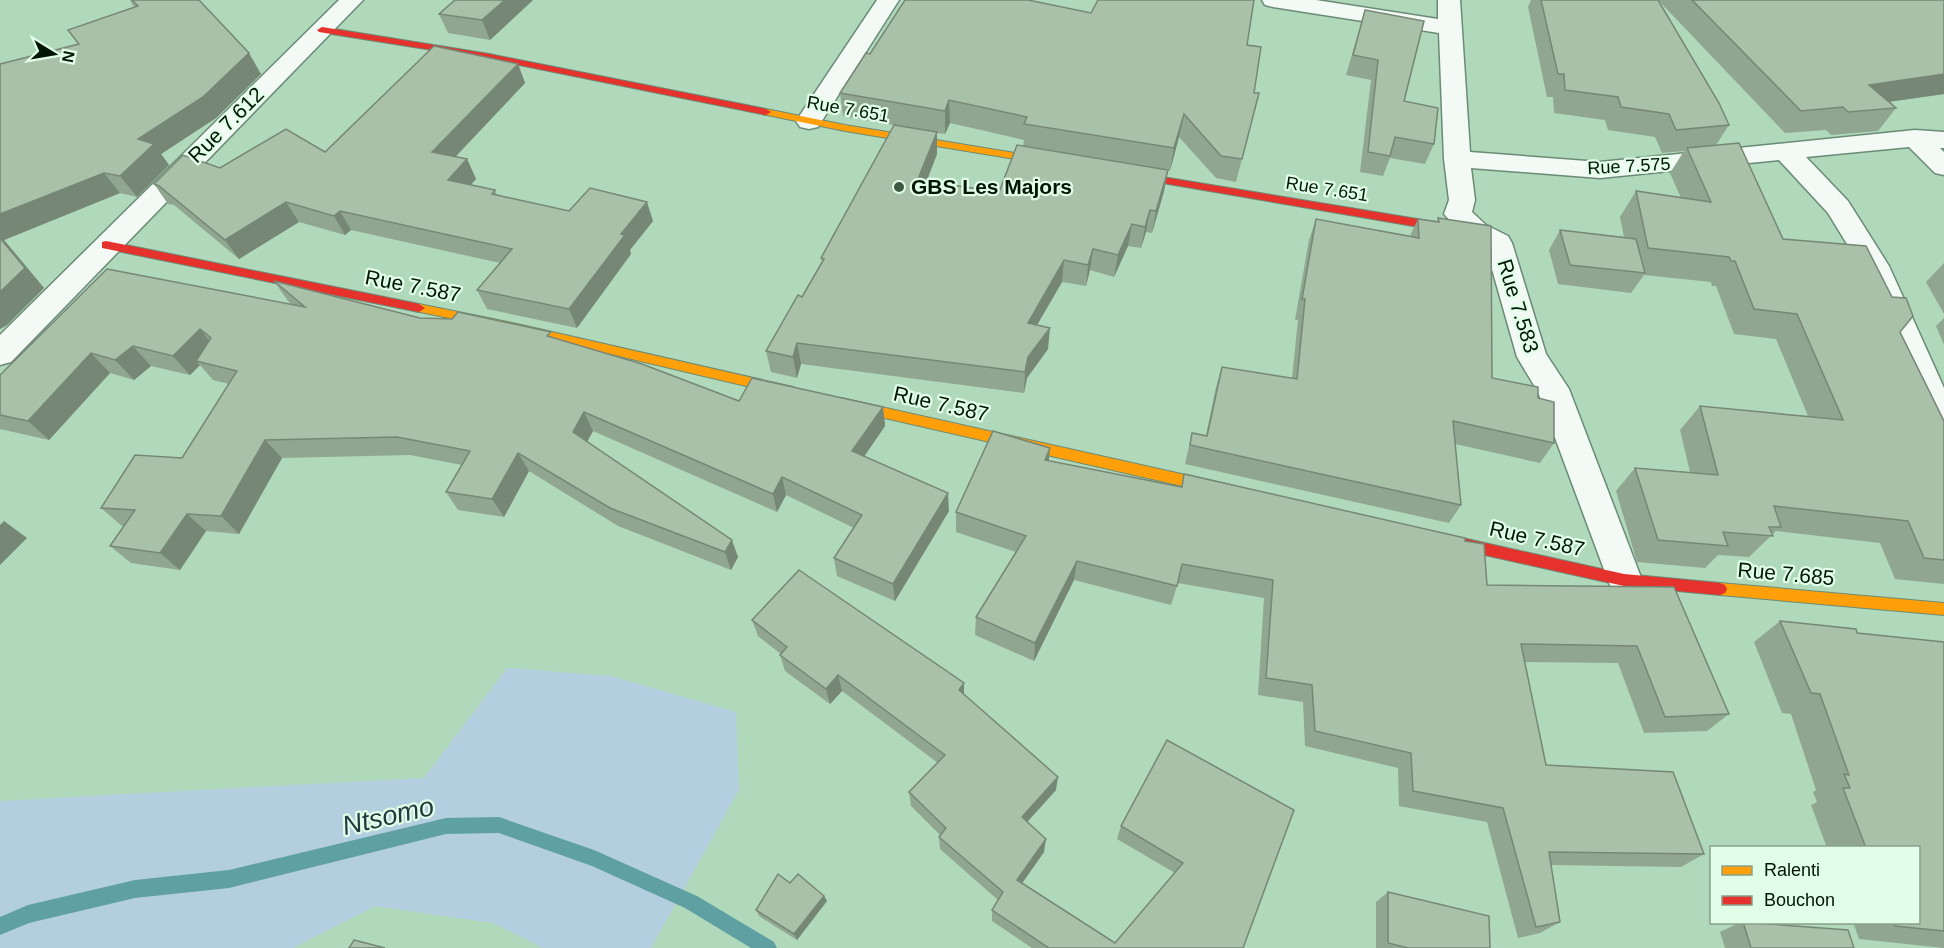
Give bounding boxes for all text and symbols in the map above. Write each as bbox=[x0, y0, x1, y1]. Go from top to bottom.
north arrow bbox=[24, 24, 84, 84]
text: N bbox=[59, 49, 78, 64]
street label: Rue 7.612 bbox=[183, 82, 268, 167]
street label: Rue 7.651 bbox=[805, 92, 891, 126]
street label: Rue 7.575 bbox=[1587, 154, 1671, 178]
street label: Rue 7.651 bbox=[1284, 173, 1370, 205]
place label: GBS Les Majors bbox=[911, 175, 1072, 198]
marker: GBS Les Majors bbox=[892, 180, 906, 194]
street label: Rue 7.583 bbox=[1493, 256, 1544, 356]
street label: Rue 7.587 bbox=[363, 265, 463, 306]
street label: Rue 7.587 bbox=[891, 381, 991, 426]
street label: Rue 7.587 bbox=[1487, 516, 1587, 561]
street label: Rue 7.685 bbox=[1737, 558, 1835, 589]
water label: Ntsomo bbox=[339, 791, 437, 841]
legend bbox=[1710, 846, 1920, 924]
text: Ralenti bbox=[1764, 860, 1820, 880]
text: Bouchon bbox=[1764, 890, 1835, 910]

